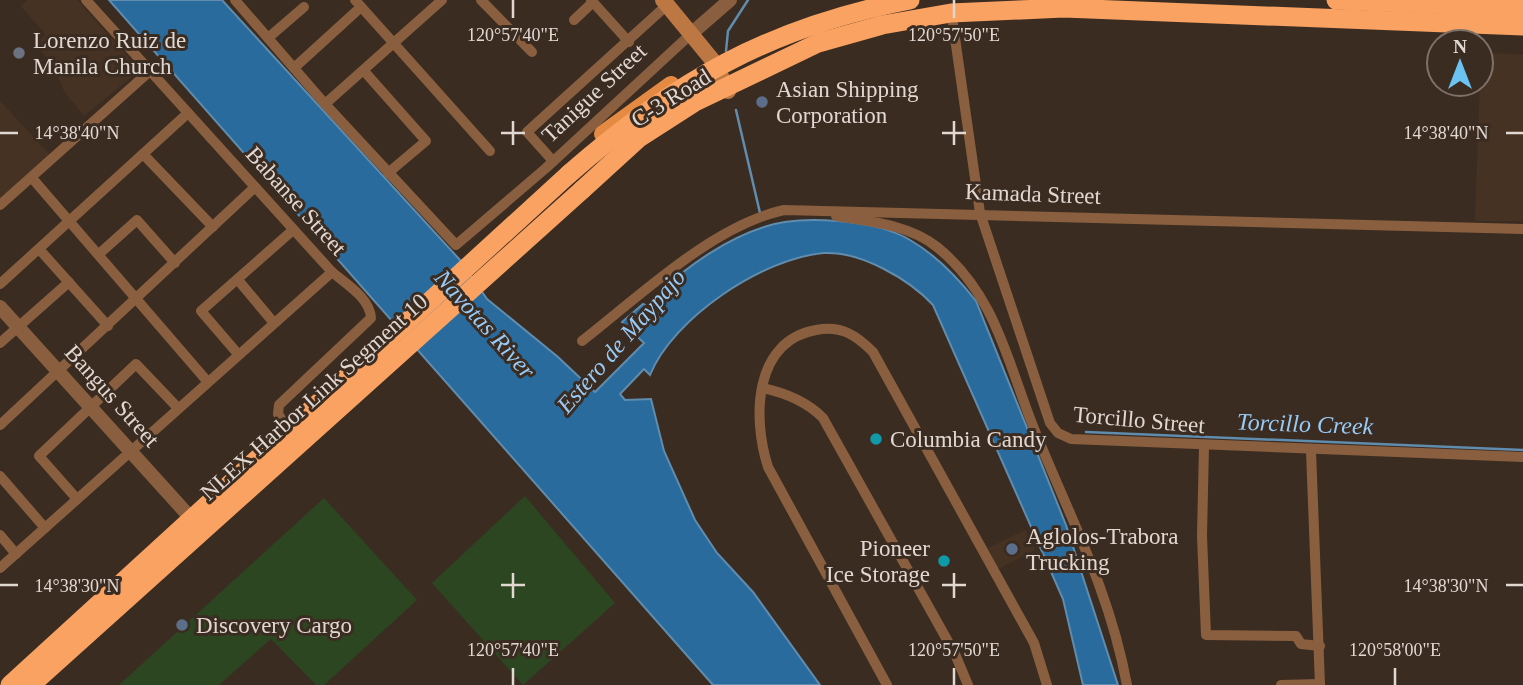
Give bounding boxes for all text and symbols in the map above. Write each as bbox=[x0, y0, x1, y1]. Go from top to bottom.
text: 120°57'40"E bbox=[467, 25, 559, 45]
text: 120°57'50"E bbox=[908, 25, 1000, 45]
place label: Lorenzo Ruiz de Manila Church bbox=[33, 28, 186, 79]
north arrow bbox=[1425, 28, 1495, 98]
text: N bbox=[1453, 36, 1467, 57]
street label: Tanigue Street bbox=[537, 38, 652, 148]
marker: Lorenzo Ruiz de Manila Church bbox=[11, 45, 27, 61]
street label: C-3 Road bbox=[627, 64, 716, 132]
place label: Asian Shipping Corporation bbox=[776, 77, 919, 128]
marker: Asian Shipping Corporation bbox=[754, 94, 770, 110]
text: 14°38'40"N bbox=[35, 123, 119, 143]
text: 14°38'40"N bbox=[1404, 123, 1488, 143]
street label: Babanse Street bbox=[241, 142, 352, 261]
street label: Kamada Street bbox=[965, 179, 1102, 209]
water label: Navotas River bbox=[429, 264, 541, 384]
water label: Estero de Maypajo bbox=[551, 264, 690, 419]
street label: NLEX Harbor Link Segment 10 bbox=[196, 289, 432, 505]
street label: Bangus Street bbox=[60, 340, 165, 453]
street label: Torcillo Street bbox=[1072, 402, 1206, 438]
water label: Torcillo Creek bbox=[1236, 409, 1374, 439]
place label: Columbia Candy bbox=[890, 427, 1047, 452]
marker: Columbia Candy bbox=[868, 431, 884, 447]
place label: Aglolos-Trabora Trucking bbox=[1026, 524, 1178, 575]
place label: Pioneer Ice Storage bbox=[826, 536, 930, 587]
marker: Aglolos-Trabora Trucking bbox=[1004, 541, 1020, 557]
marker: Pioneer Ice Storage bbox=[936, 553, 952, 569]
text: 14°38'30"N bbox=[35, 576, 119, 596]
text: 14°38'30"N bbox=[1404, 576, 1488, 596]
place label: Discovery Cargo bbox=[196, 613, 352, 638]
marker: Discovery Cargo bbox=[174, 617, 190, 633]
text: 120°57'40"E bbox=[467, 640, 559, 660]
text: 120°57'50"E bbox=[908, 640, 1000, 660]
text: 120°58'00"E bbox=[1349, 640, 1441, 660]

